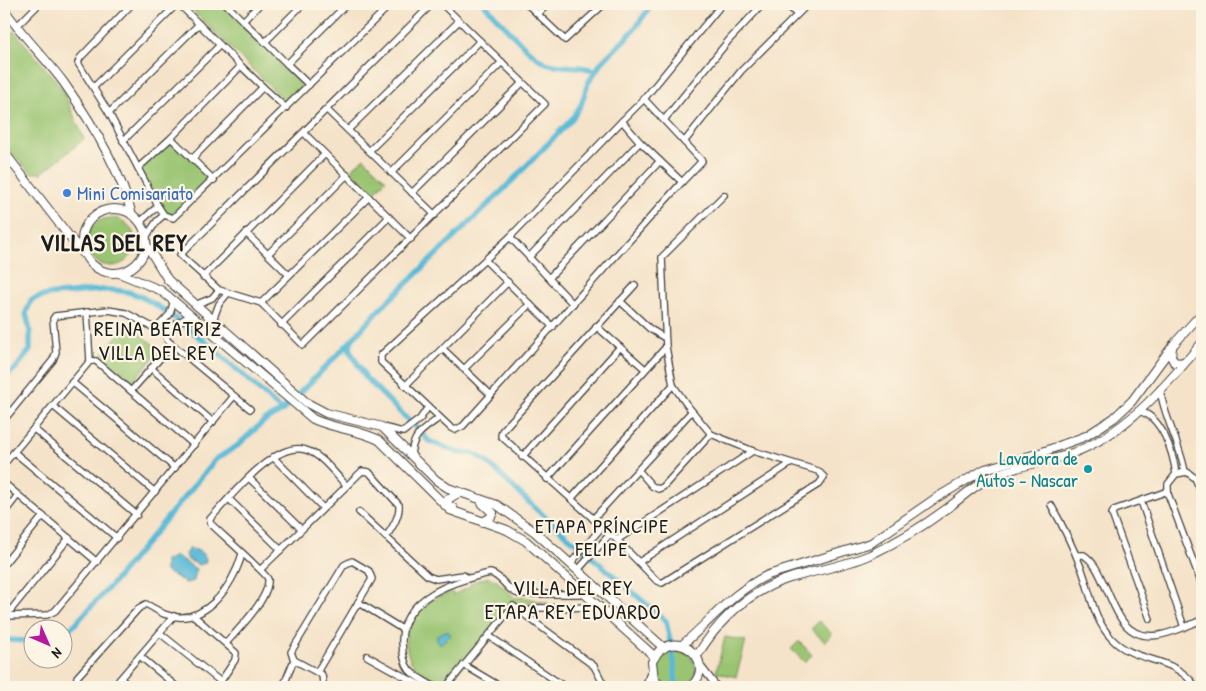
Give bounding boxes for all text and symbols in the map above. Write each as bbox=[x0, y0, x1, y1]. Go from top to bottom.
place label: Mini Comisariato bbox=[77, 180, 193, 206]
marker: Mini Comisariato bbox=[61, 187, 73, 199]
district label: VILLAS DEL REY bbox=[40, 226, 188, 258]
district label: REINA BEATRIZ VILLA DEL REY bbox=[94, 314, 222, 367]
place label: Lavadora de Autos - Nascar bbox=[976, 445, 1079, 493]
marker: Lavadora de Autos - Nascar bbox=[1082, 463, 1094, 475]
district label: ETAPA PRÍNCIPE FELIPE bbox=[535, 512, 669, 562]
district label: VILLA DEL REY ETAPA REY EDUARDO bbox=[485, 573, 661, 626]
north arrow bbox=[22, 618, 72, 668]
text: N bbox=[48, 644, 67, 663]

